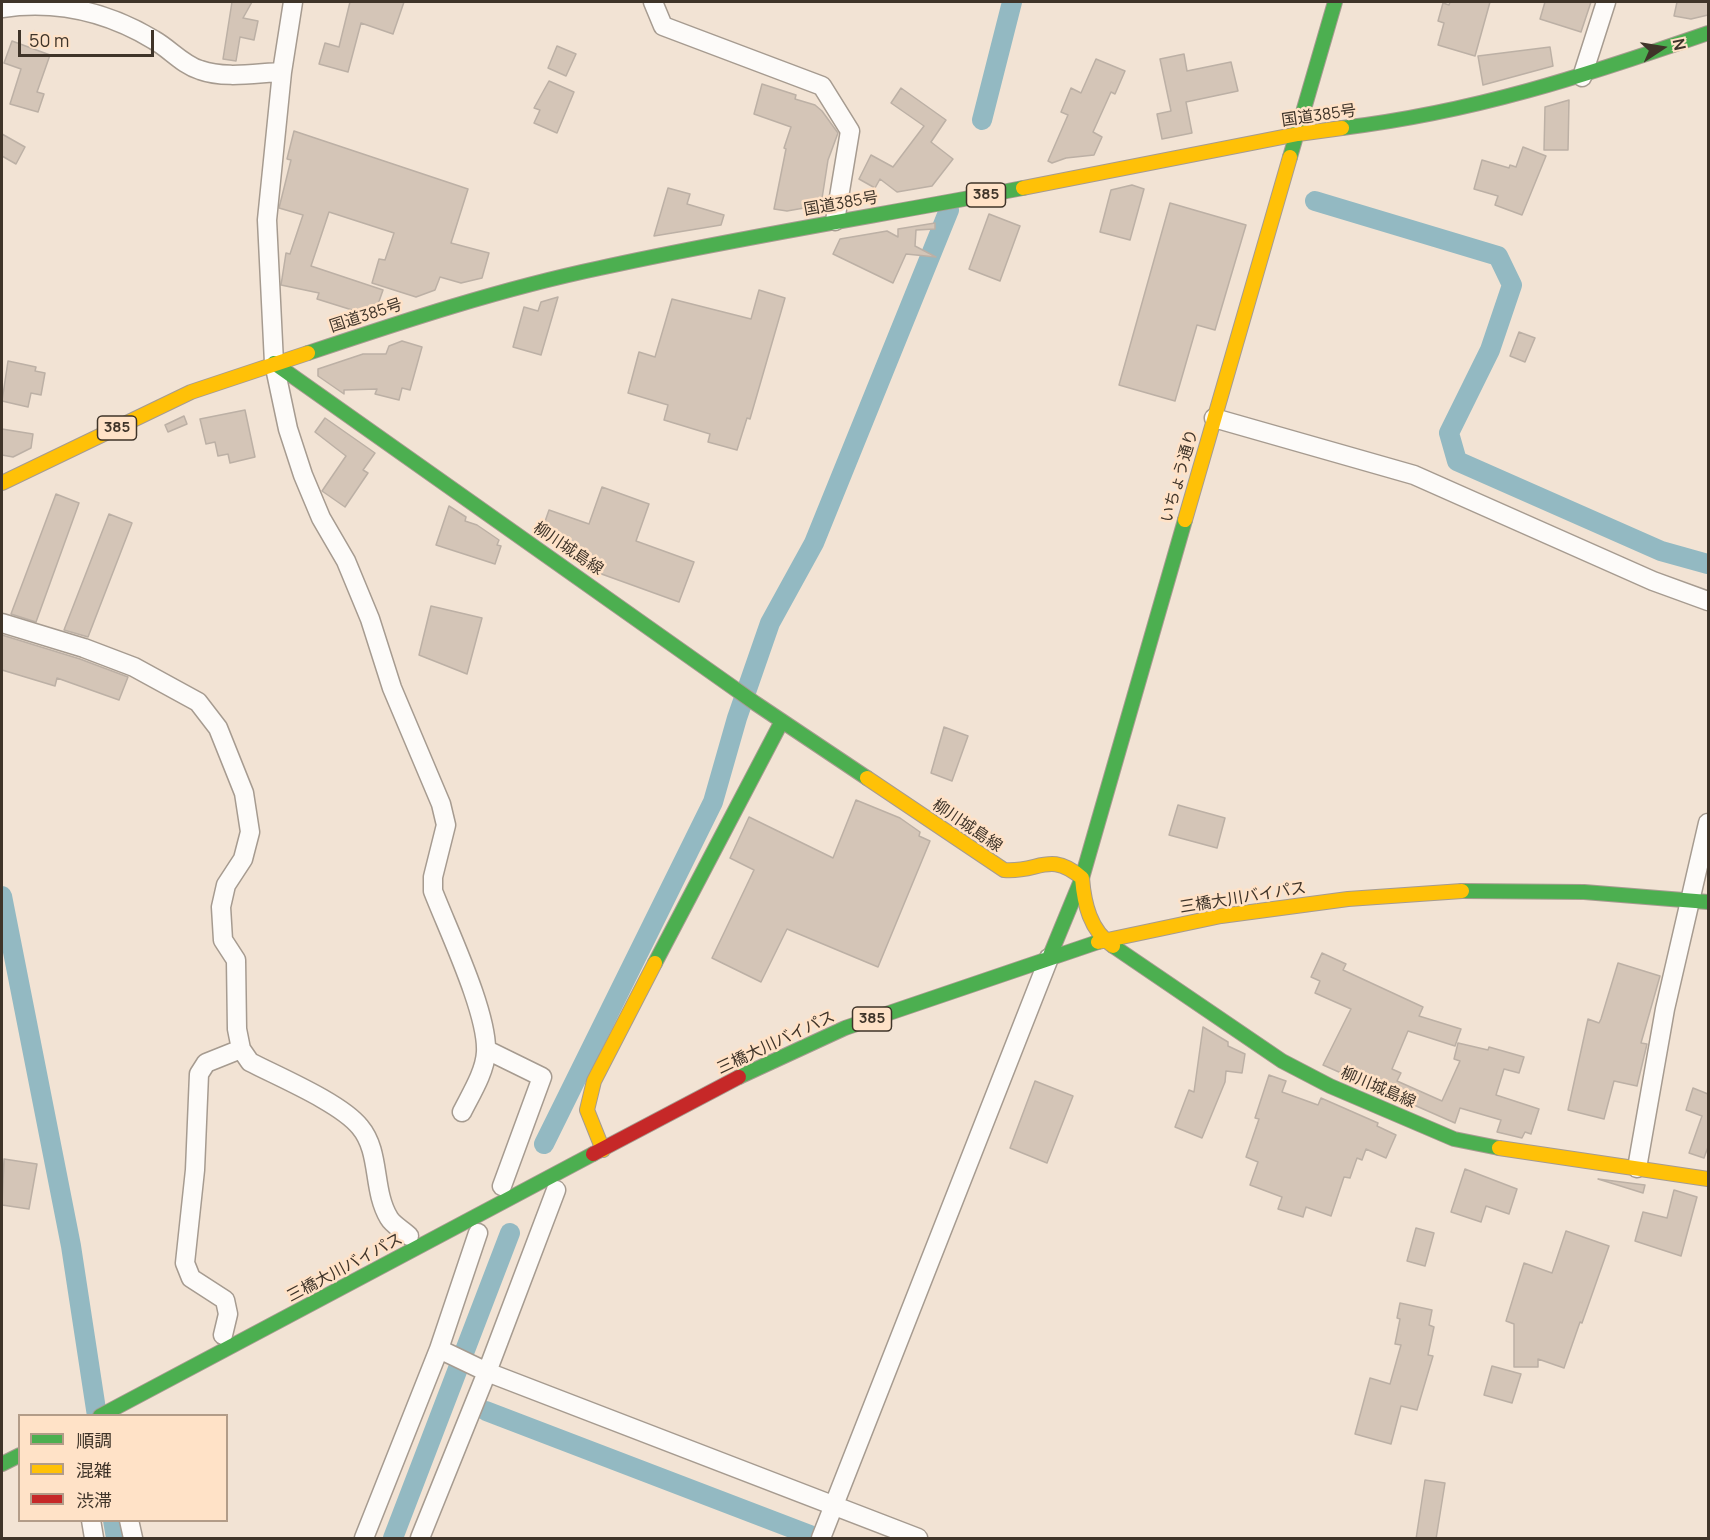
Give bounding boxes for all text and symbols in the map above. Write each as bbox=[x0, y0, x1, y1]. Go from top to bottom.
scale bar bbox=[21, 18, 158, 56]
north arrow bbox=[1632, 18, 1692, 78]
text: 50 m bbox=[29, 28, 69, 52]
text: N bbox=[1668, 36, 1692, 52]
street label: 国道385号 bbox=[1280, 101, 1358, 131]
road number: 385 bbox=[966, 183, 1006, 207]
street label: 国道385号 bbox=[802, 188, 880, 220]
street label: 国道385号 bbox=[327, 295, 405, 337]
road number: 385 bbox=[98, 416, 136, 440]
street label: いちょう通り bbox=[1158, 427, 1202, 525]
street label: 柳川城島線 bbox=[529, 519, 607, 579]
street label: 柳川城島線 bbox=[928, 796, 1006, 856]
street label: 三橋大川バイパス bbox=[1178, 879, 1308, 917]
street label: 三橋大川バイパス bbox=[714, 1007, 838, 1079]
road number: 385 bbox=[852, 1007, 892, 1031]
street label: 柳川城島線 bbox=[1337, 1064, 1419, 1112]
street label: 三橋大川バイパス bbox=[284, 1229, 406, 1307]
legend bbox=[18, 1414, 228, 1522]
text: 順調 bbox=[76, 1428, 112, 1452]
text: 混雑 bbox=[76, 1458, 112, 1482]
text: 渋滞 bbox=[76, 1488, 112, 1512]

